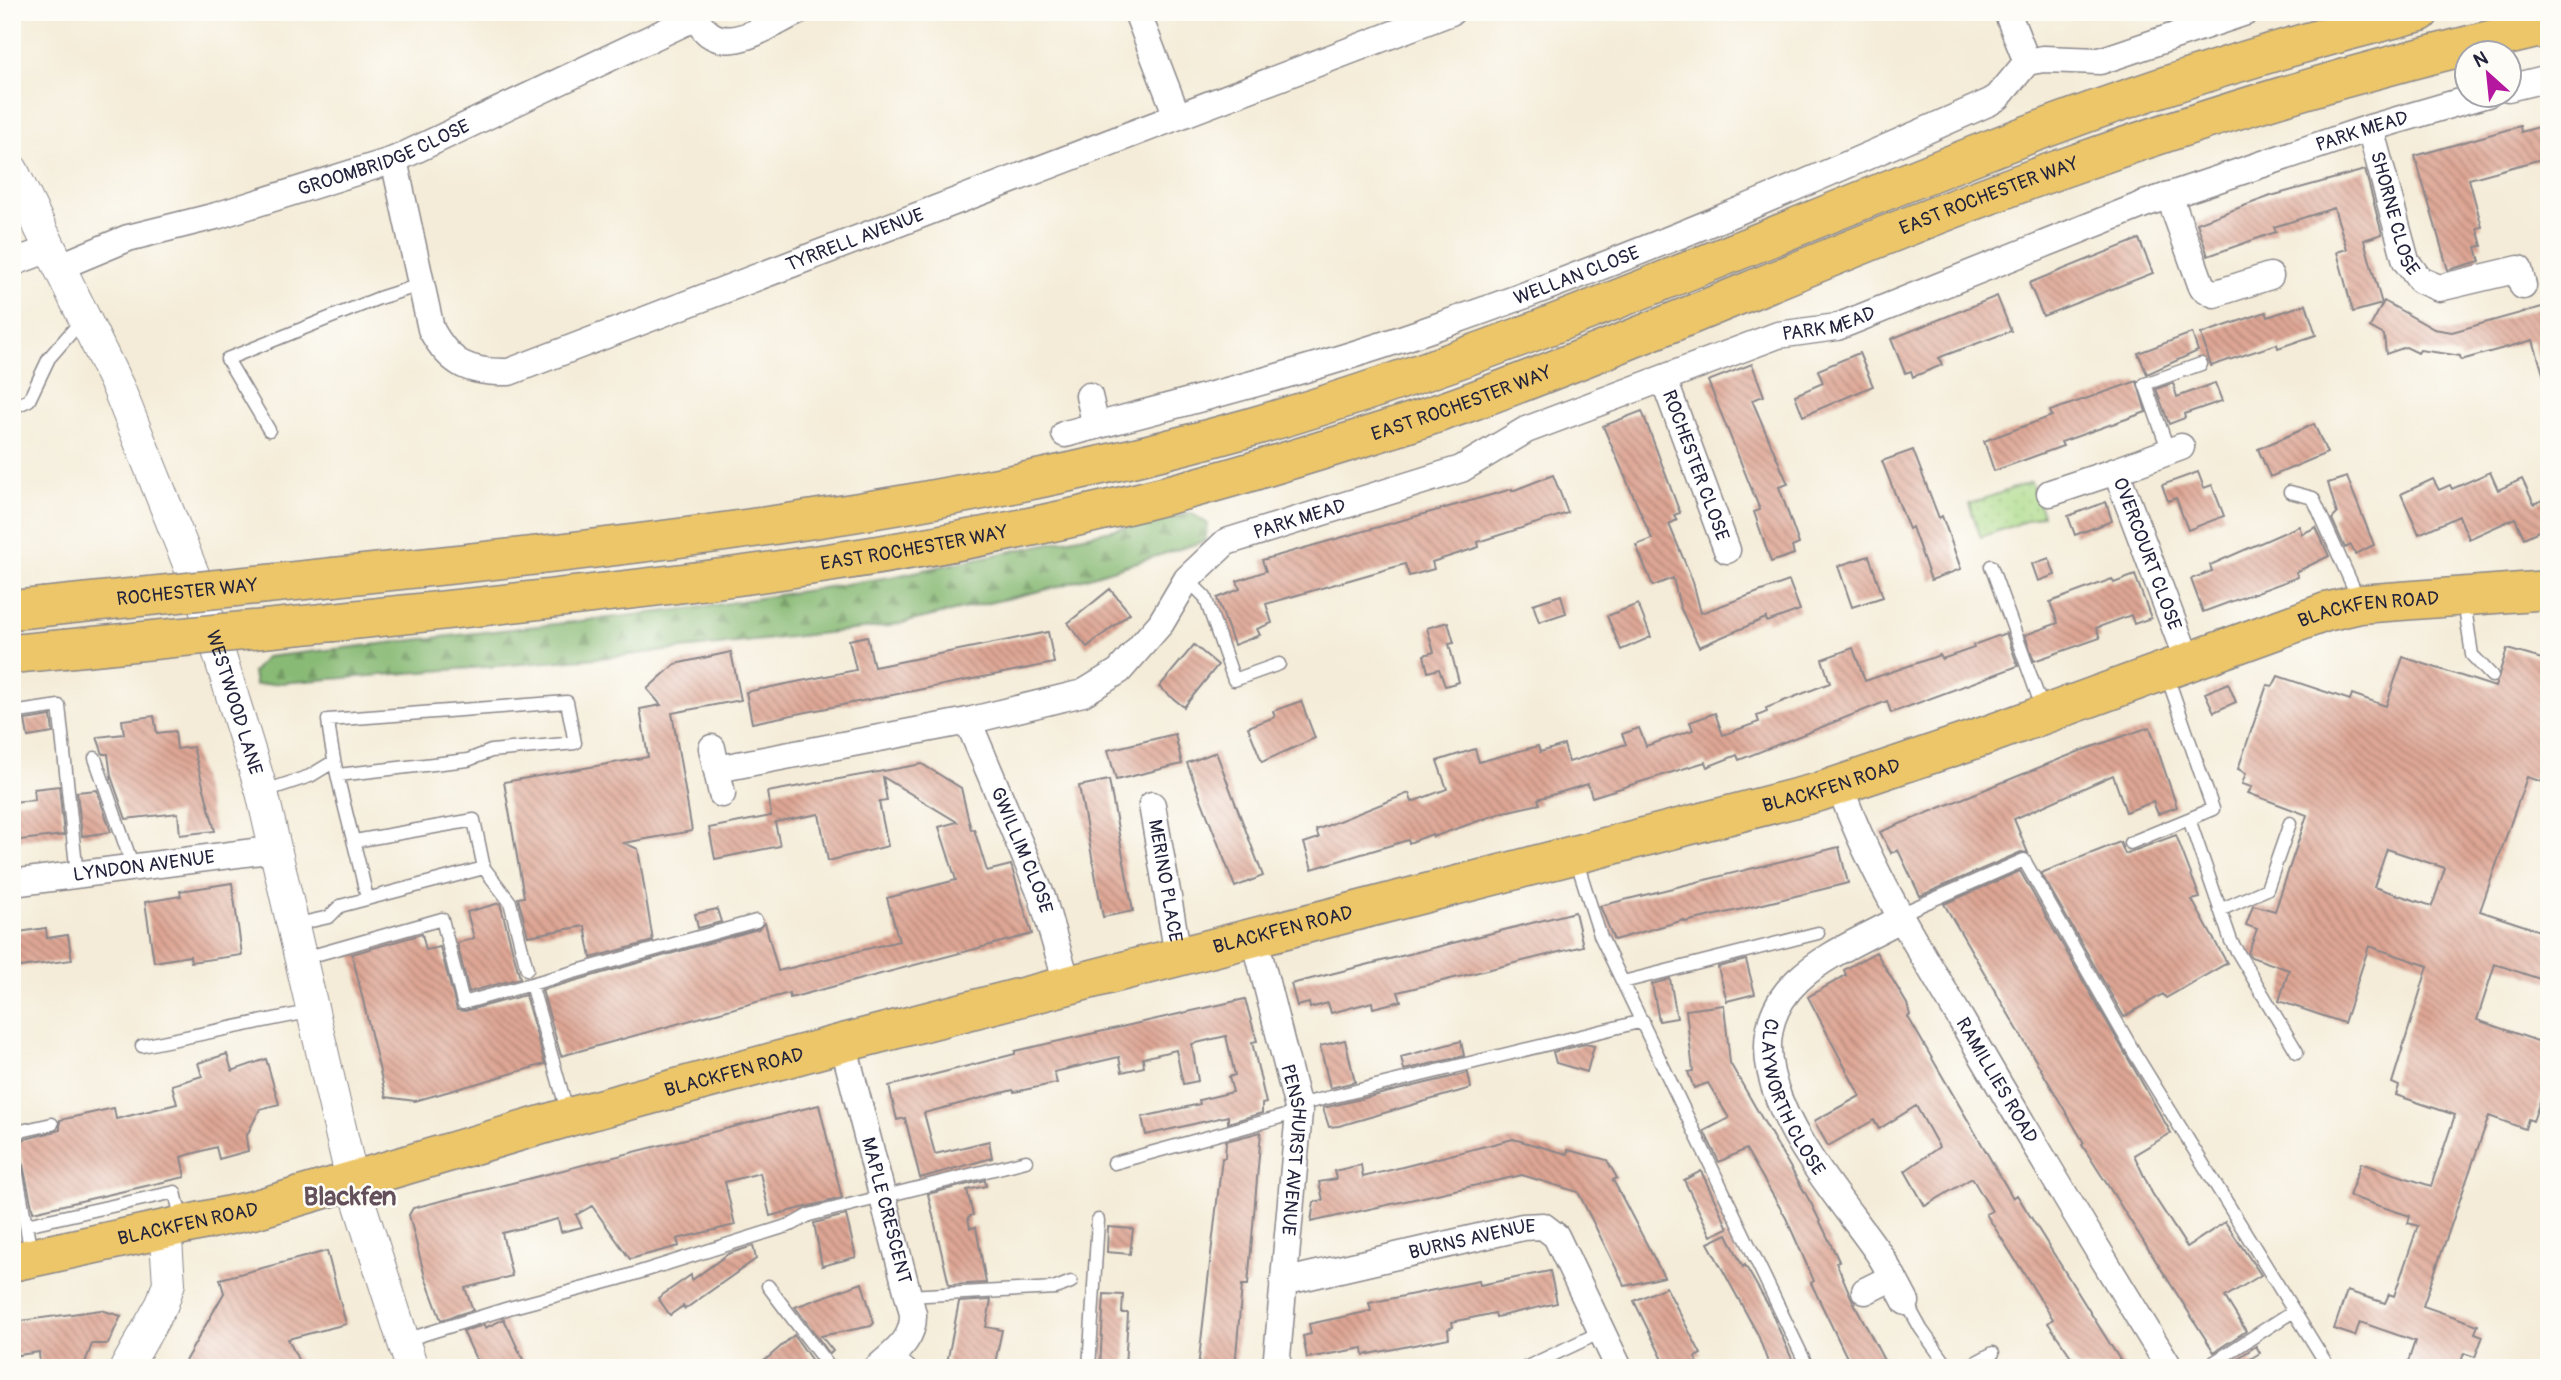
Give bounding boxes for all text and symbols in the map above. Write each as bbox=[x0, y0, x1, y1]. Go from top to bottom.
north arrow bbox=[2452, 38, 2522, 108]
text: N bbox=[2470, 46, 2492, 73]
street label: PARK MEAD bbox=[2313, 106, 2411, 157]
street label: GROOMBRIDGE CLOSE bbox=[295, 114, 474, 202]
street label: SHORNE CLOSE bbox=[2365, 149, 2425, 281]
street label: EAST ROCHESTER WAY bbox=[1896, 151, 2082, 241]
street label: TYRRELL AVENUE bbox=[782, 203, 927, 277]
street label: WELLAN CLOSE bbox=[1511, 241, 1643, 310]
street label: PARK MEAD bbox=[1781, 301, 1879, 346]
street label: EAST ROCHESTER WAY bbox=[1368, 360, 1555, 446]
street label: ROCHESTER CLOSE bbox=[1657, 387, 1735, 544]
street label: OVERCOURT CLOSE bbox=[2108, 474, 2187, 633]
street label: PARK MEAD bbox=[1251, 493, 1349, 545]
street label: EAST ROCHESTER WAY bbox=[819, 520, 1010, 576]
street label: ROCHESTER WAY bbox=[115, 573, 259, 611]
street label: BLACKFEN ROAD bbox=[2295, 586, 2440, 633]
street label: WESTWOOD LANE bbox=[201, 627, 268, 778]
street label: BLACKFEN ROAD bbox=[1760, 753, 1903, 818]
street label: GWILLIM CLOSE bbox=[985, 783, 1058, 916]
street label: MERINO PLACE bbox=[1143, 818, 1188, 944]
street label: LYNDON AVENUE bbox=[72, 845, 216, 887]
street label: BLACKFEN ROAD bbox=[1211, 900, 1355, 959]
street label: RAMILLIES ROAD bbox=[1951, 1013, 2043, 1148]
street label: CLAYWORTH CLOSE bbox=[1756, 1016, 1830, 1180]
street label: BLACKFEN ROAD bbox=[662, 1042, 806, 1103]
street label: PENSHURST AVENUE bbox=[1275, 1061, 1311, 1237]
street label: MAPLE CRESCENT bbox=[856, 1135, 917, 1286]
district label: Blackfen bbox=[303, 1181, 397, 1213]
street label: BLACKFEN ROAD bbox=[115, 1197, 260, 1251]
street label: BURNS AVENUE bbox=[1406, 1214, 1536, 1265]

